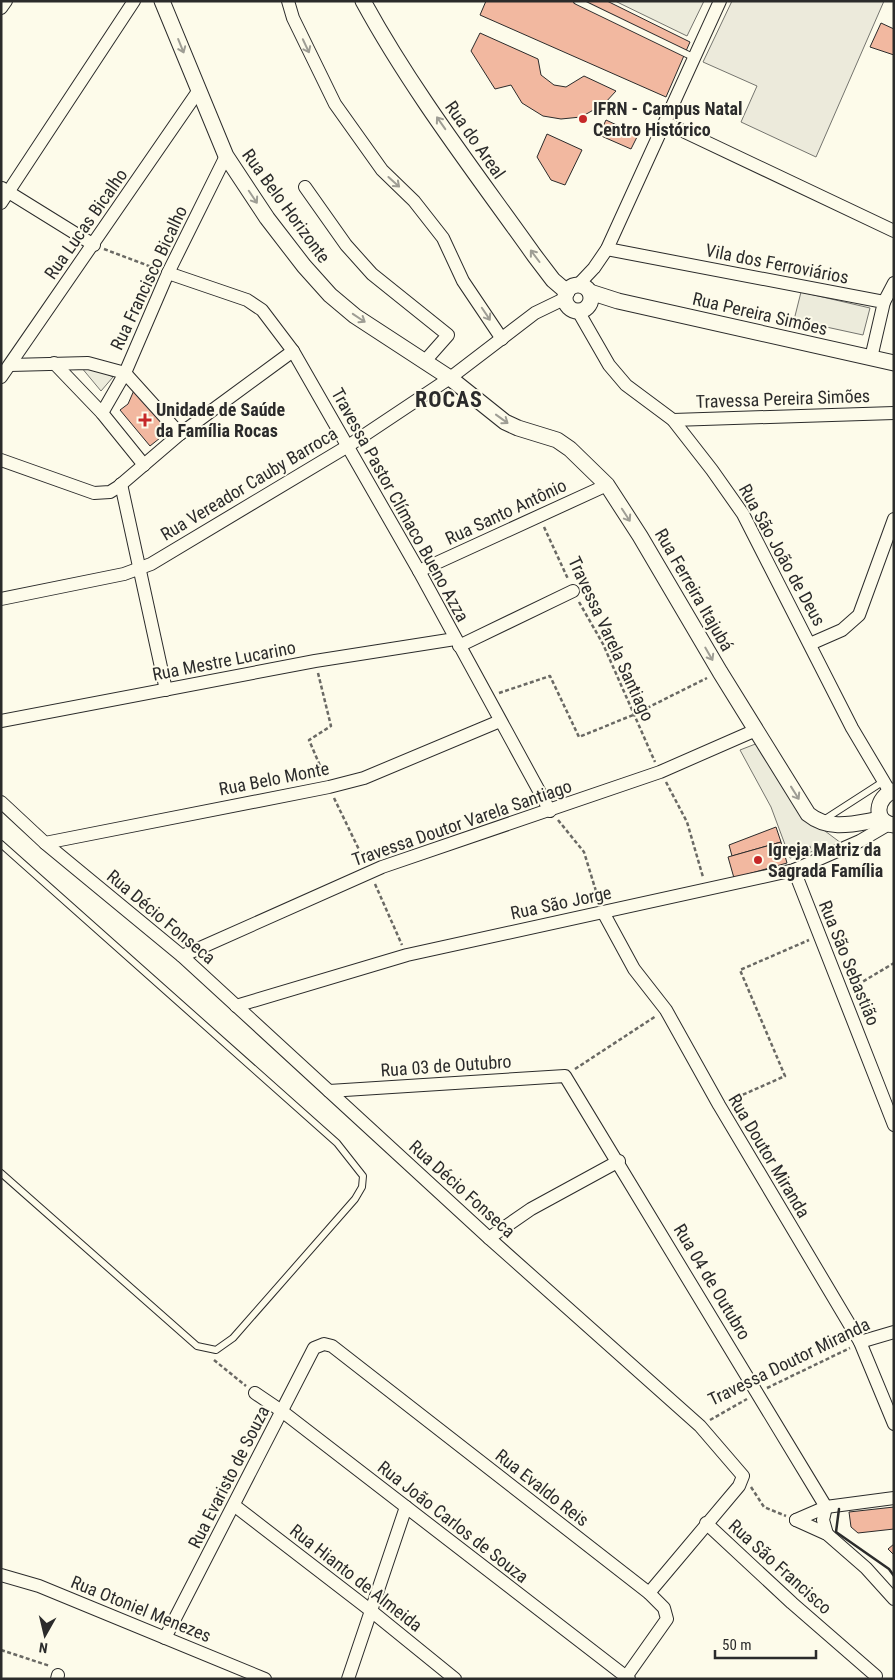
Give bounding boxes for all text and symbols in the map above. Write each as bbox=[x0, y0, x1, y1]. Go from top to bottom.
one-way arrow bbox=[177, 38, 186, 53]
one-way arrow bbox=[302, 38, 312, 53]
street label: Rua do Areal bbox=[441, 97, 510, 183]
place label: IFRN - Campus Natal Centro Histórico bbox=[593, 98, 742, 140]
marker: IFRN - Campus Natal Centro Histórico bbox=[577, 113, 589, 125]
one-way arrow bbox=[436, 117, 446, 131]
street label: Rua Belo Horizonte bbox=[238, 145, 335, 267]
street label: Rua Lucas Bicalho bbox=[40, 164, 131, 283]
one-way arrow bbox=[387, 176, 400, 188]
one-way arrow bbox=[248, 190, 258, 204]
street label: Rua Francisco Bicalho bbox=[106, 202, 191, 353]
street label: Vila dos Ferroviários bbox=[704, 239, 850, 288]
one-way arrow bbox=[530, 249, 540, 263]
street label: Rua Pereira Simões bbox=[691, 288, 830, 339]
one-way arrow bbox=[481, 307, 491, 321]
one-way arrow bbox=[352, 313, 366, 323]
street label: Travessa Pastor Clímaco Bueno Azza bbox=[327, 384, 474, 625]
street label: Travessa Pereira Simões bbox=[696, 385, 870, 412]
district label: ROCAS bbox=[415, 387, 483, 412]
place label: Unidade de Saúde da Família Rocas bbox=[156, 399, 285, 441]
marker: Unidade de Saúde da Família Rocas bbox=[138, 413, 152, 427]
one-way arrow bbox=[495, 414, 509, 424]
street label: Rua Vereador Cauby Barroca bbox=[157, 422, 341, 545]
street label: Rua Santo Antônio bbox=[442, 474, 570, 549]
street label: Rua São João de Deus bbox=[735, 480, 830, 629]
one-way arrow bbox=[622, 507, 632, 521]
street label: Rua Ferreira Itajubá bbox=[651, 525, 738, 655]
street label: Travessa Varela Santiago bbox=[564, 553, 659, 724]
street label: Rua Mestre Lucarino bbox=[150, 636, 297, 685]
one-way arrow bbox=[705, 647, 715, 661]
street label: Rua Belo Monte bbox=[217, 758, 331, 799]
street label: Travessa Doutor Varela Santiago bbox=[349, 775, 574, 870]
one-way arrow bbox=[790, 785, 800, 799]
place label: Igreja Matriz da Sagrada Família bbox=[768, 839, 883, 881]
marker: Igreja Matriz da Sagrada Família bbox=[752, 854, 764, 866]
street label: Rua Décio Fonseca bbox=[103, 865, 220, 968]
street label: Rua São Jorge bbox=[509, 882, 613, 923]
street label: Rua São Sebastião bbox=[815, 897, 884, 1028]
street label: Rua 03 de Outubro bbox=[380, 1050, 512, 1081]
street label: Rua Doutor Miranda bbox=[724, 1090, 815, 1221]
street label: Rua Décio Fonseca bbox=[405, 1136, 520, 1242]
street label: Rua 04 de Outubro bbox=[670, 1220, 755, 1343]
street label: Travessa Doutor Miranda bbox=[705, 1313, 873, 1410]
street label: Rua Evaristo de Souza bbox=[184, 1402, 274, 1552]
street label: Rua Evaldo Reis bbox=[492, 1445, 593, 1531]
street label: Rua João Carlos de Souza bbox=[374, 1456, 533, 1587]
street label: Rua São Francisco bbox=[725, 1515, 836, 1618]
street label: Rua Hianto de Almeida bbox=[286, 1520, 426, 1636]
street label: Rua Otoniel Menezes bbox=[68, 1571, 214, 1646]
north arrow bbox=[20, 1610, 70, 1660]
scale bar bbox=[715, 1628, 816, 1660]
text: 50 m bbox=[722, 1636, 752, 1654]
text: N bbox=[38, 1639, 49, 1656]

